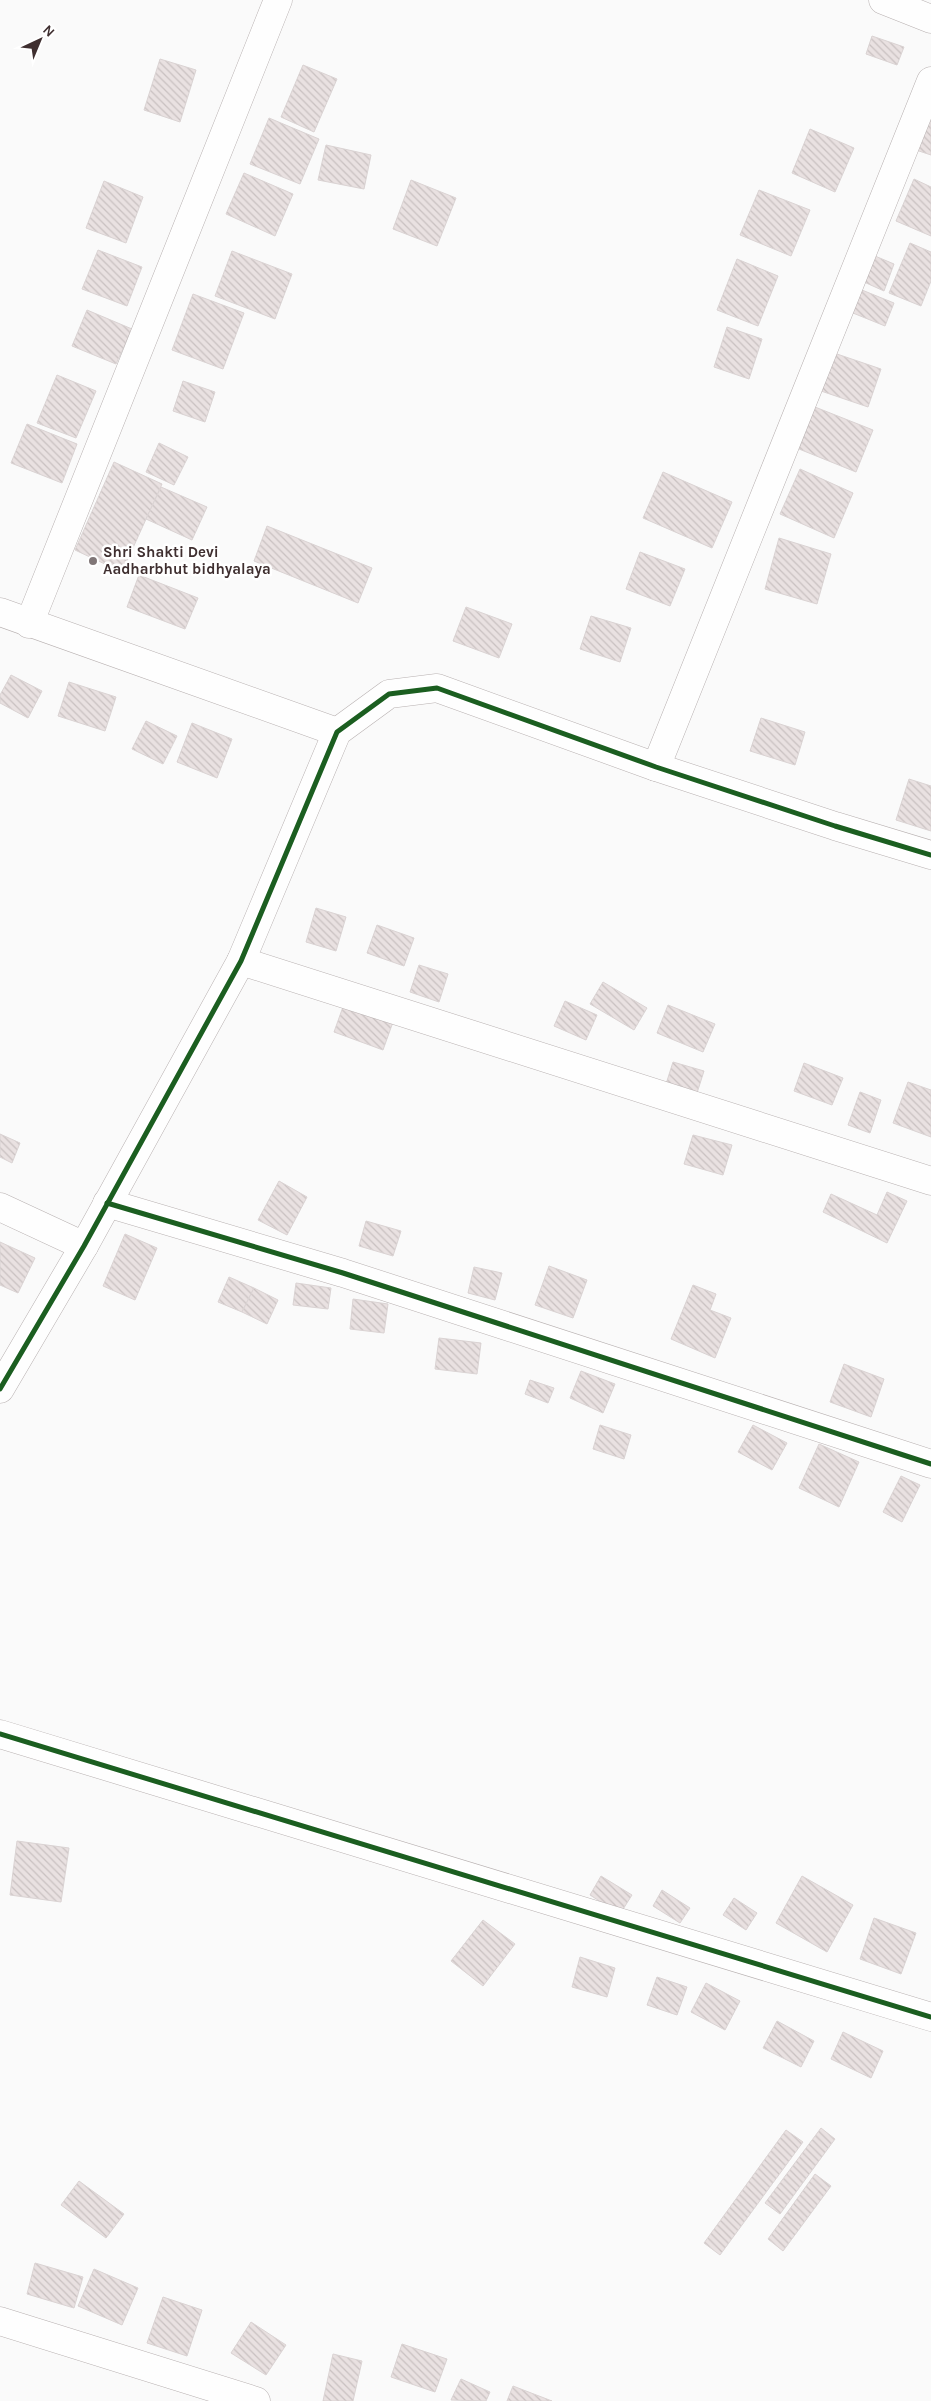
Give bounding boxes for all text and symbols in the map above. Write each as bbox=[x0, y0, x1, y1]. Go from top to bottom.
north arrow bbox=[15, 15, 65, 65]
text: N bbox=[39, 21, 58, 41]
place label: Shri Shakti Devi Aadharbhut bidhyalaya bbox=[103, 543, 271, 578]
marker: Shri Shakti Devi Aadharbhut bidhyalaya bbox=[87, 555, 99, 567]

